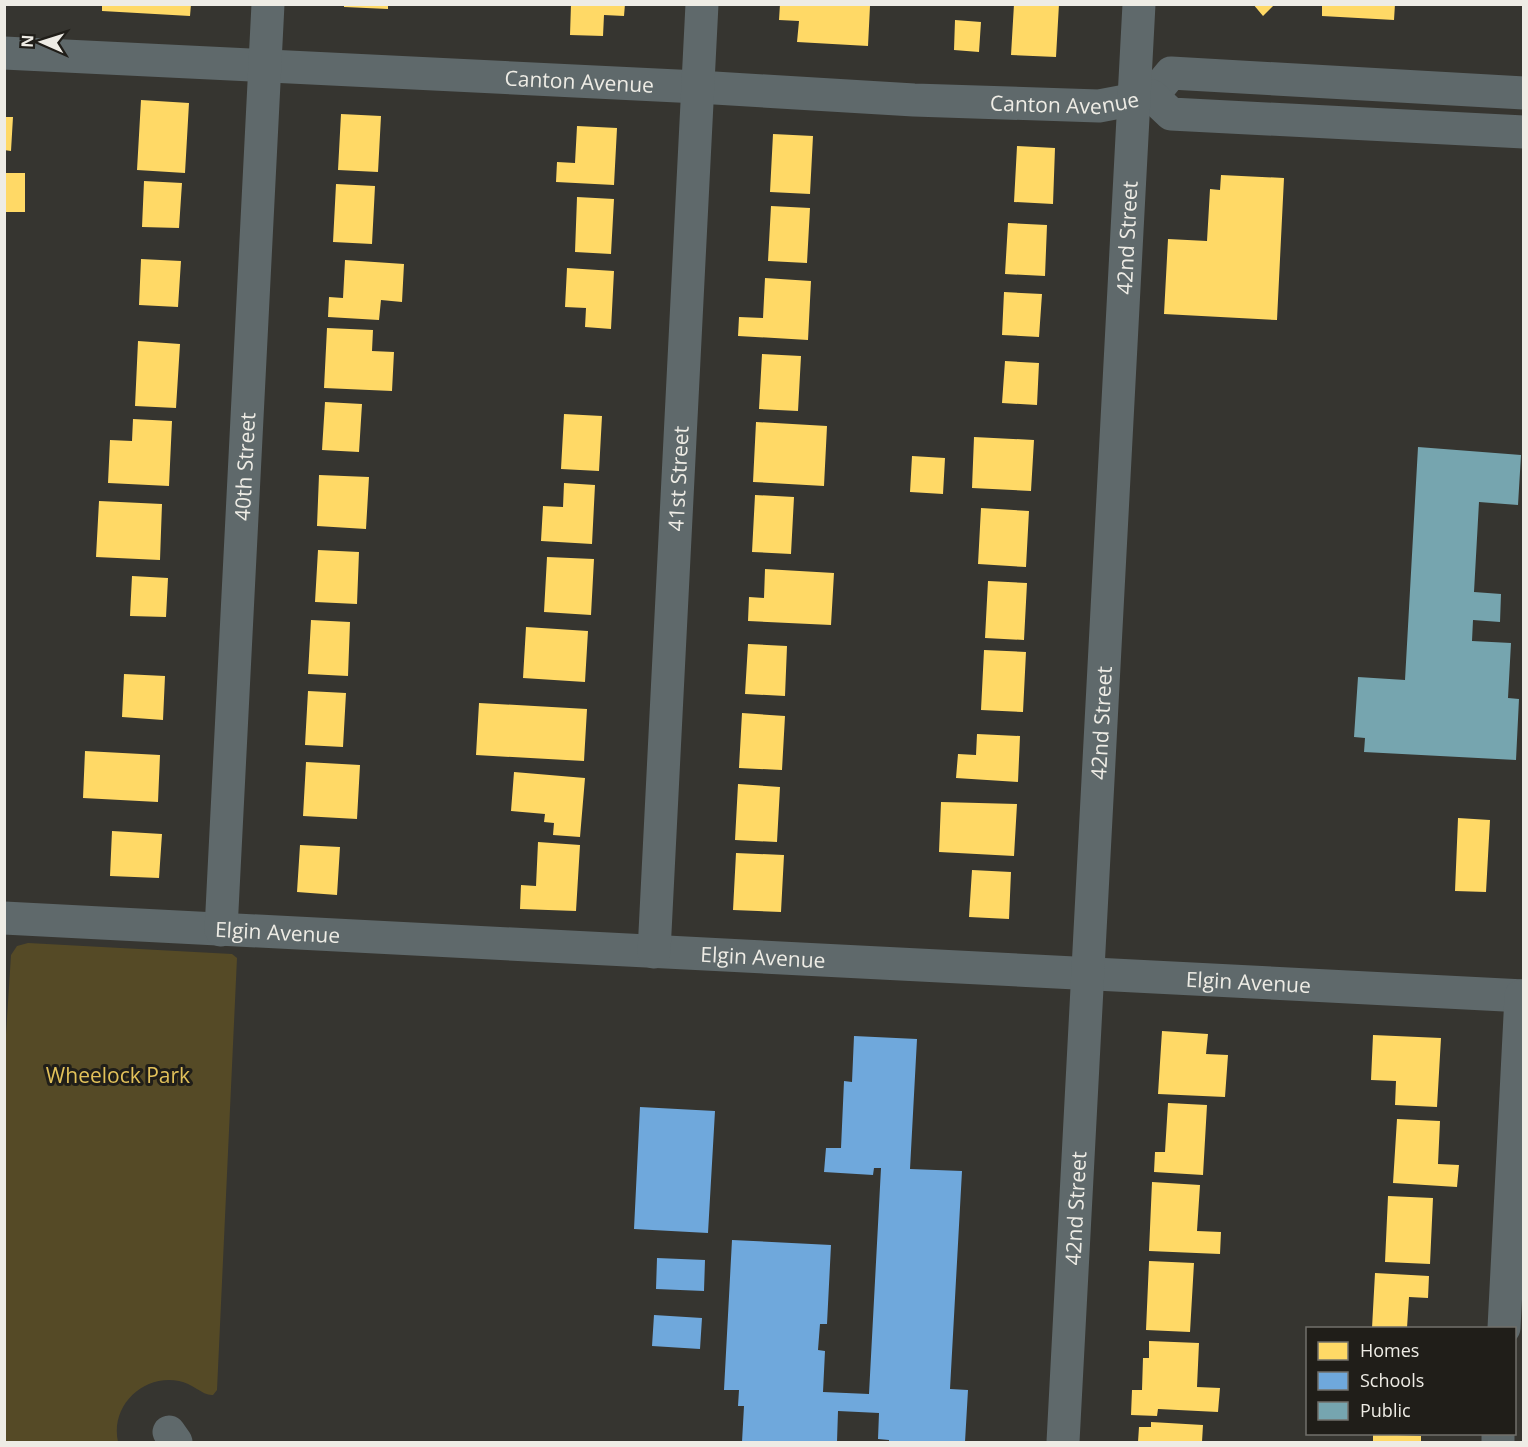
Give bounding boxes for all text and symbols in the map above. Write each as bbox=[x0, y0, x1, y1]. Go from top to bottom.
north arrow bbox=[12, 12, 72, 72]
text: N bbox=[16, 34, 38, 48]
street label: Canton Avenue bbox=[504, 64, 655, 99]
street label: Canton Avenue bbox=[990, 85, 1141, 120]
street label: 42nd Street bbox=[1110, 180, 1144, 295]
street label: 40th Street bbox=[228, 412, 261, 522]
street label: 41st Street bbox=[661, 425, 695, 532]
street label: 42nd Street bbox=[1084, 665, 1118, 781]
street label: Elgin Avenue bbox=[214, 915, 341, 949]
street label: Elgin Avenue bbox=[700, 940, 826, 974]
street label: Elgin Avenue bbox=[1185, 965, 1312, 999]
park label: Wheelock Park bbox=[46, 1061, 190, 1089]
street label: 42nd Street bbox=[1058, 1151, 1092, 1266]
legend bbox=[1306, 1327, 1516, 1435]
text: Homes bbox=[1360, 1338, 1419, 1362]
text: Schools bbox=[1360, 1368, 1424, 1392]
text: Public bbox=[1360, 1398, 1411, 1422]

